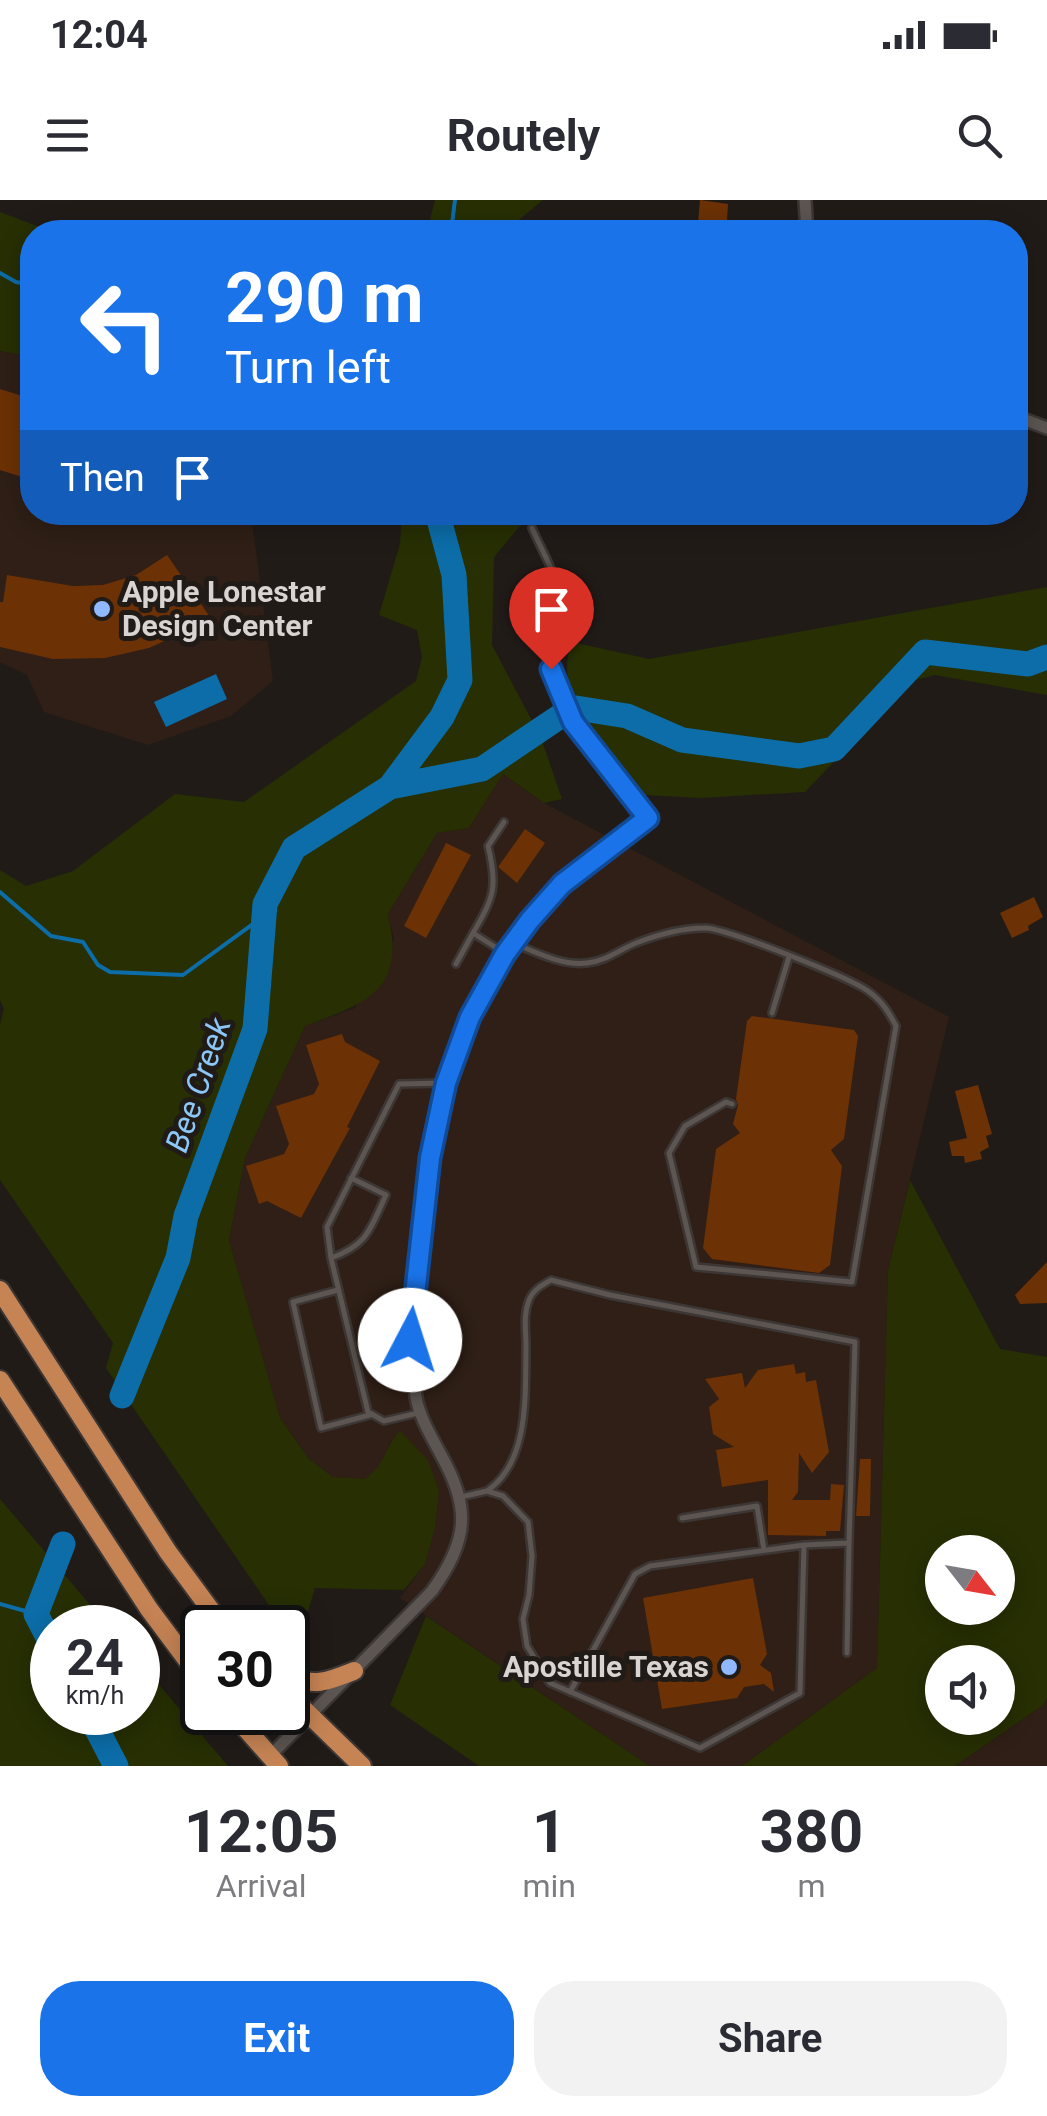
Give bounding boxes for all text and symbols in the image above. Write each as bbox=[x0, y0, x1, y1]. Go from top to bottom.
text: 12:04 bbox=[50, 13, 148, 57]
icon: menu bbox=[40, 108, 95, 163]
icon: search bbox=[952, 108, 1007, 163]
text: Routely bbox=[447, 109, 600, 162]
text: 290 m bbox=[225, 257, 424, 339]
icon: left bbox=[60, 260, 190, 390]
text: Turn left bbox=[225, 341, 391, 394]
icon: arrive bbox=[165, 450, 220, 505]
text: Then bbox=[60, 456, 145, 500]
pin bbox=[509, 567, 594, 670]
place label: Apple Lonestar Design Center bbox=[122, 574, 326, 643]
icon: arrive bbox=[524, 582, 579, 637]
marker: Apple Lonestar Design Center bbox=[91, 598, 113, 620]
water label: Bee Creek bbox=[157, 1012, 239, 1157]
position arrow bbox=[358, 1288, 462, 1392]
north arrow bbox=[925, 1535, 1015, 1625]
map controls bbox=[925, 1535, 1015, 1735]
speed limit sign: 30 bbox=[180, 1605, 310, 1735]
text: 24 bbox=[66, 1629, 124, 1687]
button: sound bbox=[925, 1645, 1015, 1735]
place label: Apostille Texas bbox=[503, 1649, 709, 1684]
marker: Apostille Texas bbox=[718, 1656, 740, 1678]
text: km/h bbox=[66, 1681, 124, 1710]
text: 12:05 bbox=[184, 1796, 339, 1867]
text: 1 bbox=[532, 1796, 566, 1867]
text: 380 bbox=[760, 1796, 863, 1867]
text: Arrival bbox=[216, 1867, 307, 1905]
text: min bbox=[522, 1867, 576, 1905]
text: m bbox=[797, 1867, 825, 1905]
button: Exit bbox=[40, 1981, 514, 2096]
button: Share bbox=[534, 1981, 1007, 2096]

